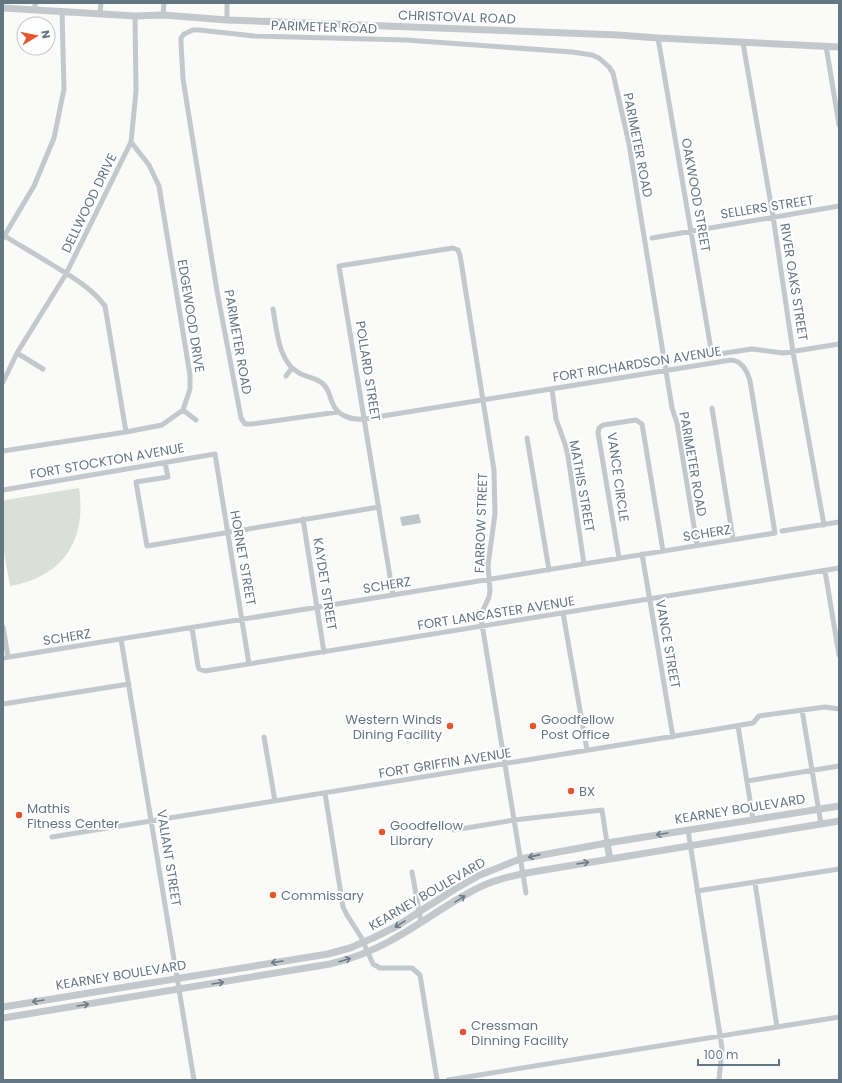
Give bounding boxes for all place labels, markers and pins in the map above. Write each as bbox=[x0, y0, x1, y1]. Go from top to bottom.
place label: Western Winds Dining Facility bbox=[345, 710, 443, 744]
place label: Goodfellow Post Office bbox=[541, 710, 615, 744]
marker: Western Winds Dining Facility bbox=[445, 721, 455, 731]
marker: Goodfellow Post Office bbox=[528, 721, 538, 731]
place label: BX bbox=[579, 782, 595, 801]
marker: BX bbox=[566, 786, 576, 796]
place label: Mathis Fitness Center bbox=[27, 799, 119, 833]
marker: Mathis Fitness Center bbox=[14, 810, 24, 820]
place label: Goodfellow Library bbox=[390, 816, 464, 850]
marker: Goodfellow Library bbox=[377, 827, 387, 837]
place label: Commissary bbox=[281, 886, 365, 905]
marker: Commissary bbox=[268, 890, 278, 900]
place label: Cressman Dinning Facility bbox=[471, 1016, 569, 1050]
marker: Cressman Dinning Facility bbox=[458, 1027, 468, 1037]

